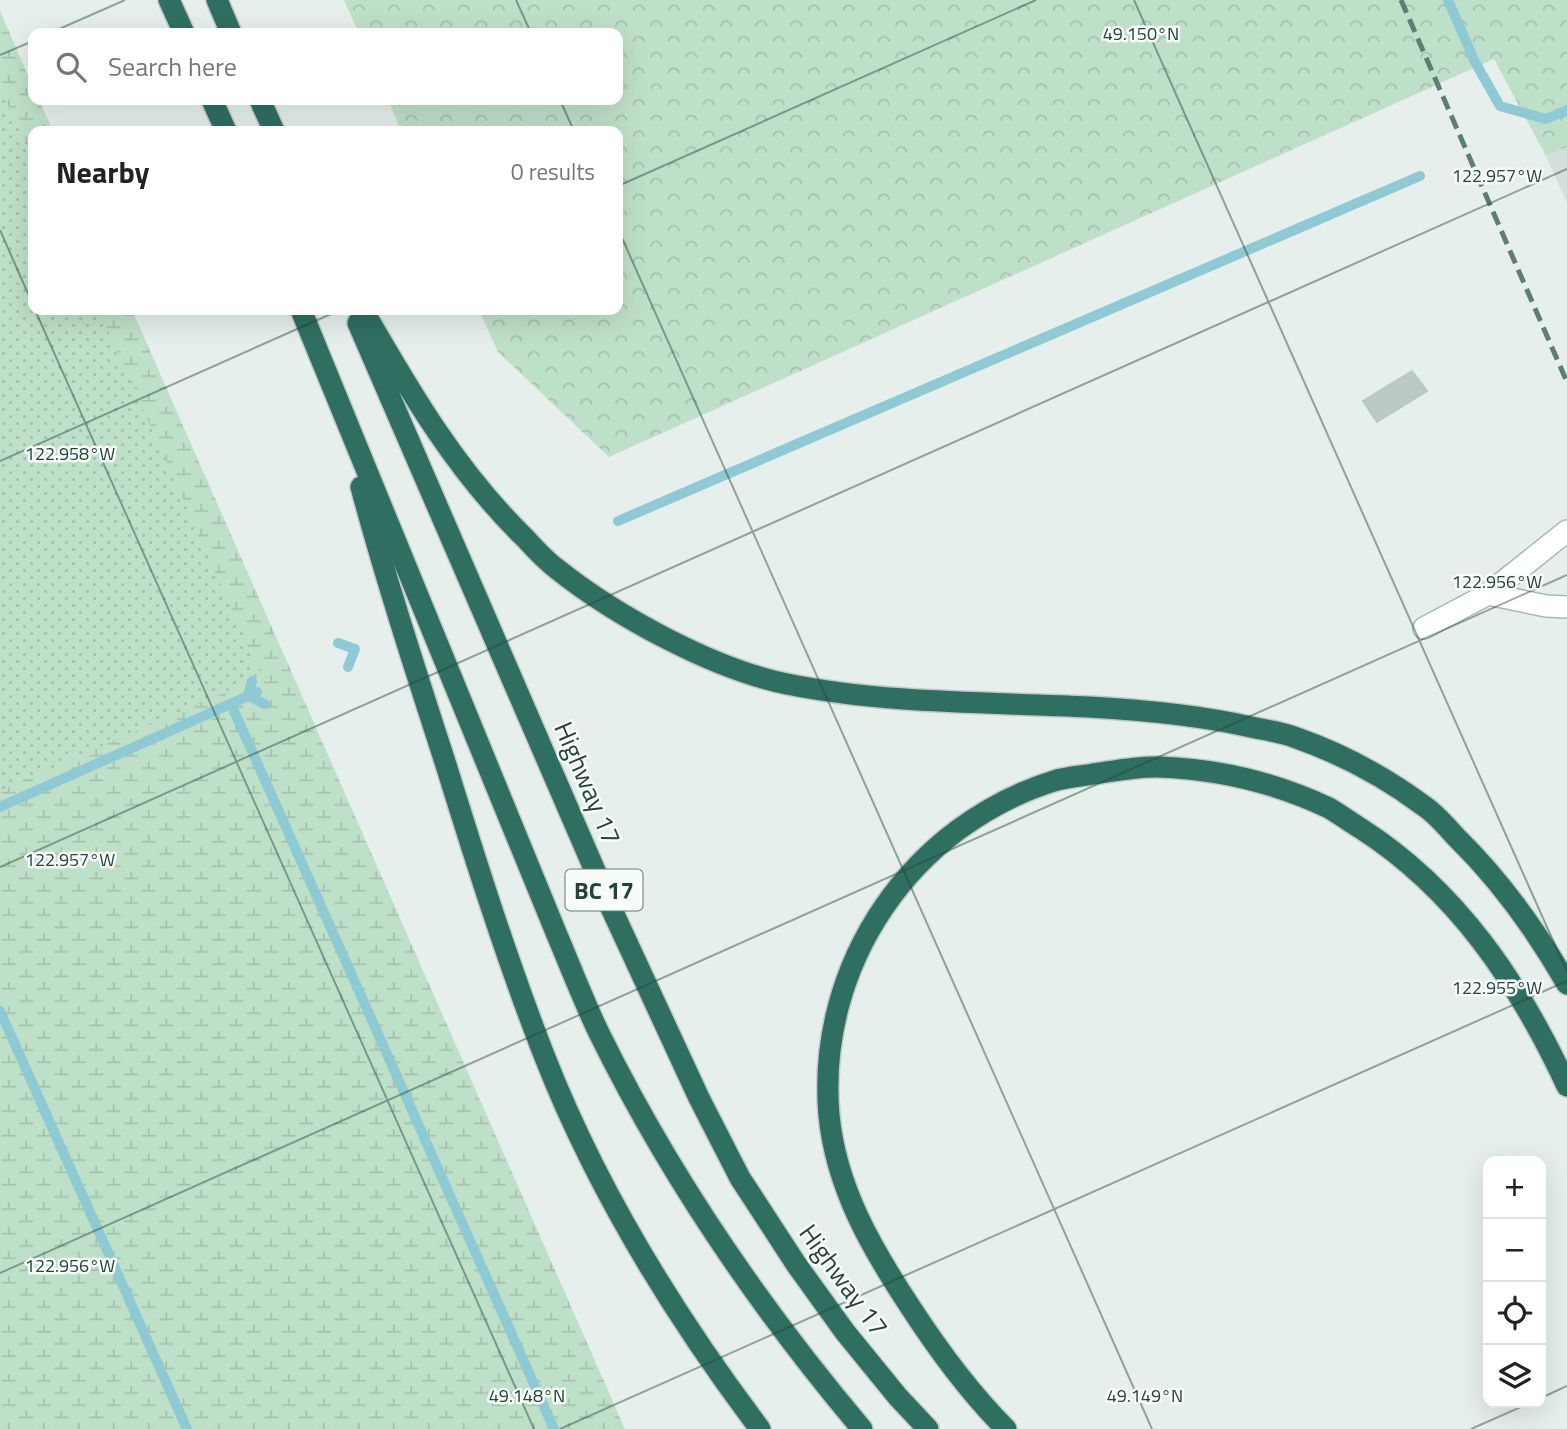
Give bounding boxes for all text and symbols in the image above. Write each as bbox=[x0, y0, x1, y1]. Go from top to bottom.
text: 49.150°N bbox=[1103, 20, 1179, 47]
search box bbox=[28, 28, 623, 105]
text: Search here bbox=[108, 47, 237, 86]
icon: search bbox=[52, 48, 90, 86]
text: Nearby bbox=[56, 149, 149, 195]
text: 0 results bbox=[511, 154, 595, 189]
text: 122.957°W bbox=[1452, 162, 1542, 189]
text: 122.958°W bbox=[25, 440, 115, 467]
text: 122.956°W bbox=[1452, 568, 1542, 595]
street label: Highway 17 bbox=[545, 715, 631, 851]
text: 122.957°W bbox=[25, 846, 115, 873]
road number: BC 17 bbox=[566, 870, 642, 910]
text: 122.955°W bbox=[1452, 974, 1542, 1001]
map controls bbox=[1483, 1156, 1546, 1408]
button: + bbox=[1483, 1156, 1546, 1219]
street label: Highway 17 bbox=[790, 1216, 898, 1344]
button: − bbox=[1483, 1219, 1546, 1282]
text: 122.956°W bbox=[25, 1252, 115, 1279]
button: locate bbox=[1483, 1282, 1546, 1345]
button: layers bbox=[1483, 1345, 1546, 1408]
text: 49.148°N bbox=[489, 1382, 565, 1409]
text: 49.149°N bbox=[1107, 1382, 1183, 1409]

